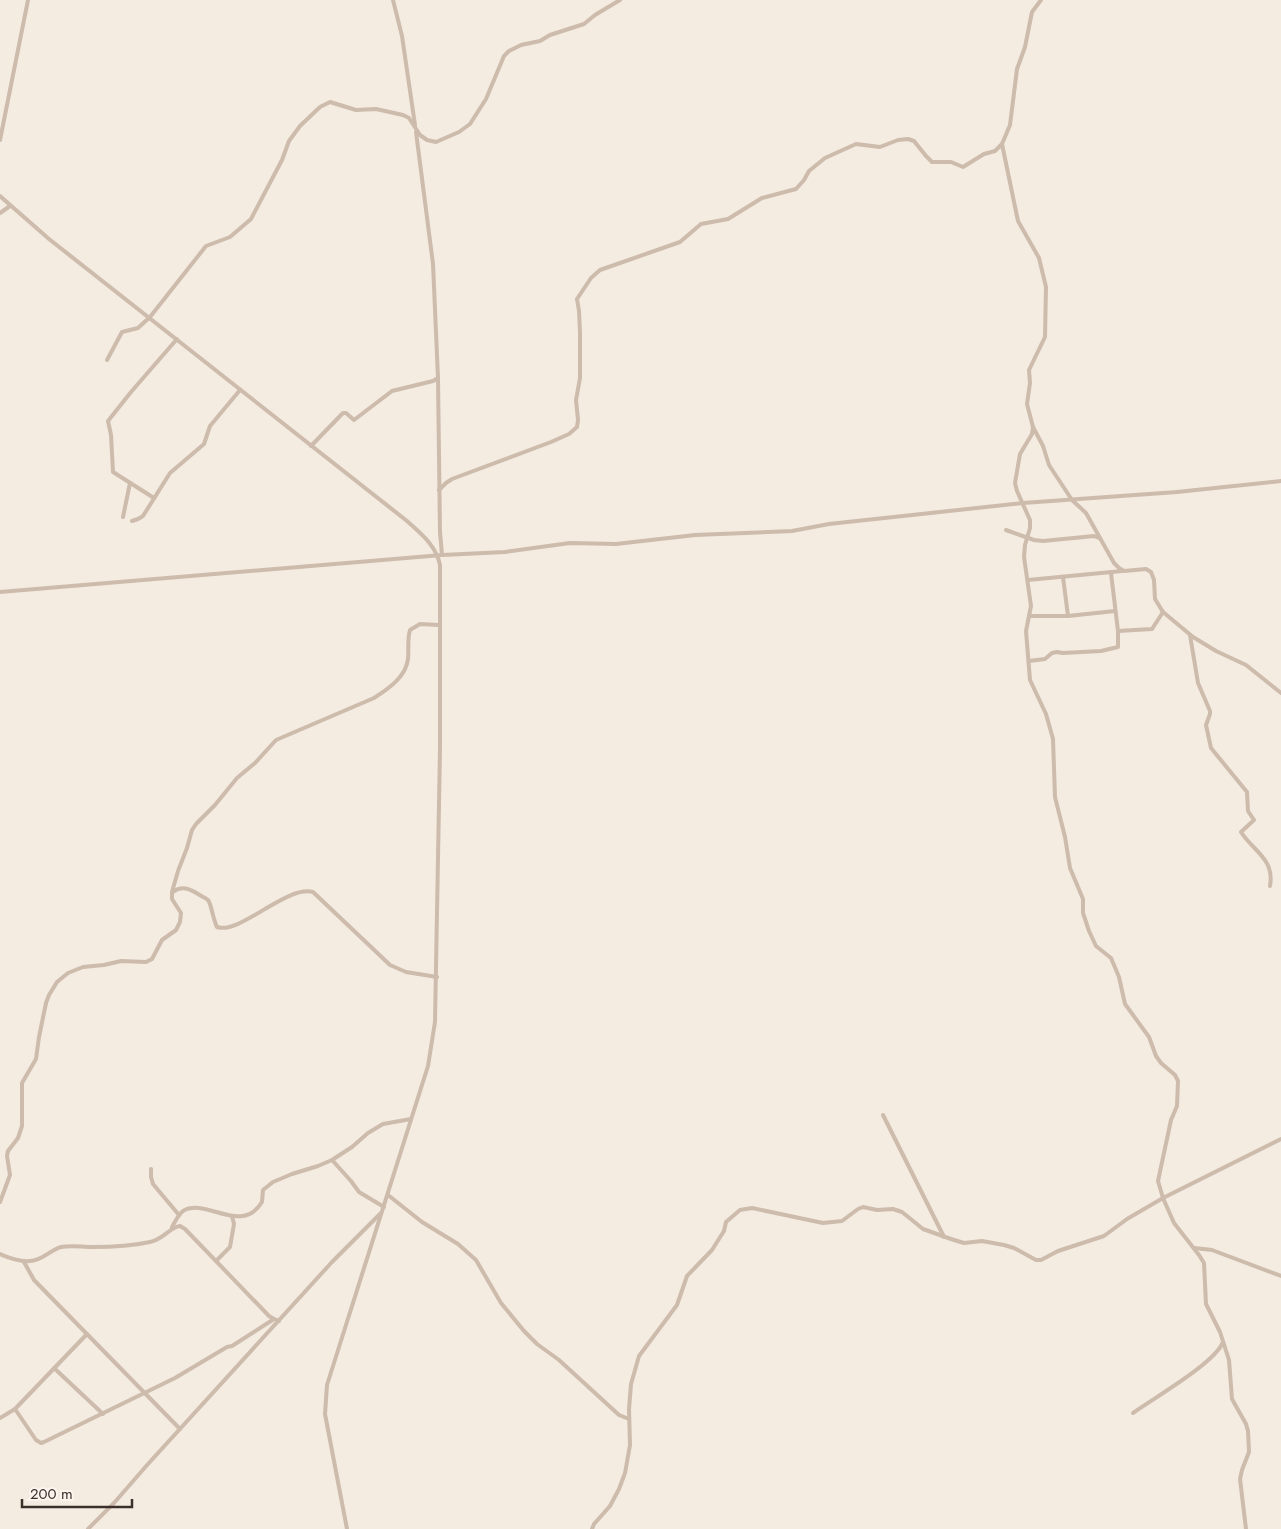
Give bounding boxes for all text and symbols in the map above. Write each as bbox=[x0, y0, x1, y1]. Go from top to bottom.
scale bar bbox=[22, 1476, 132, 1508]
text: 200 m bbox=[30, 1483, 73, 1505]

